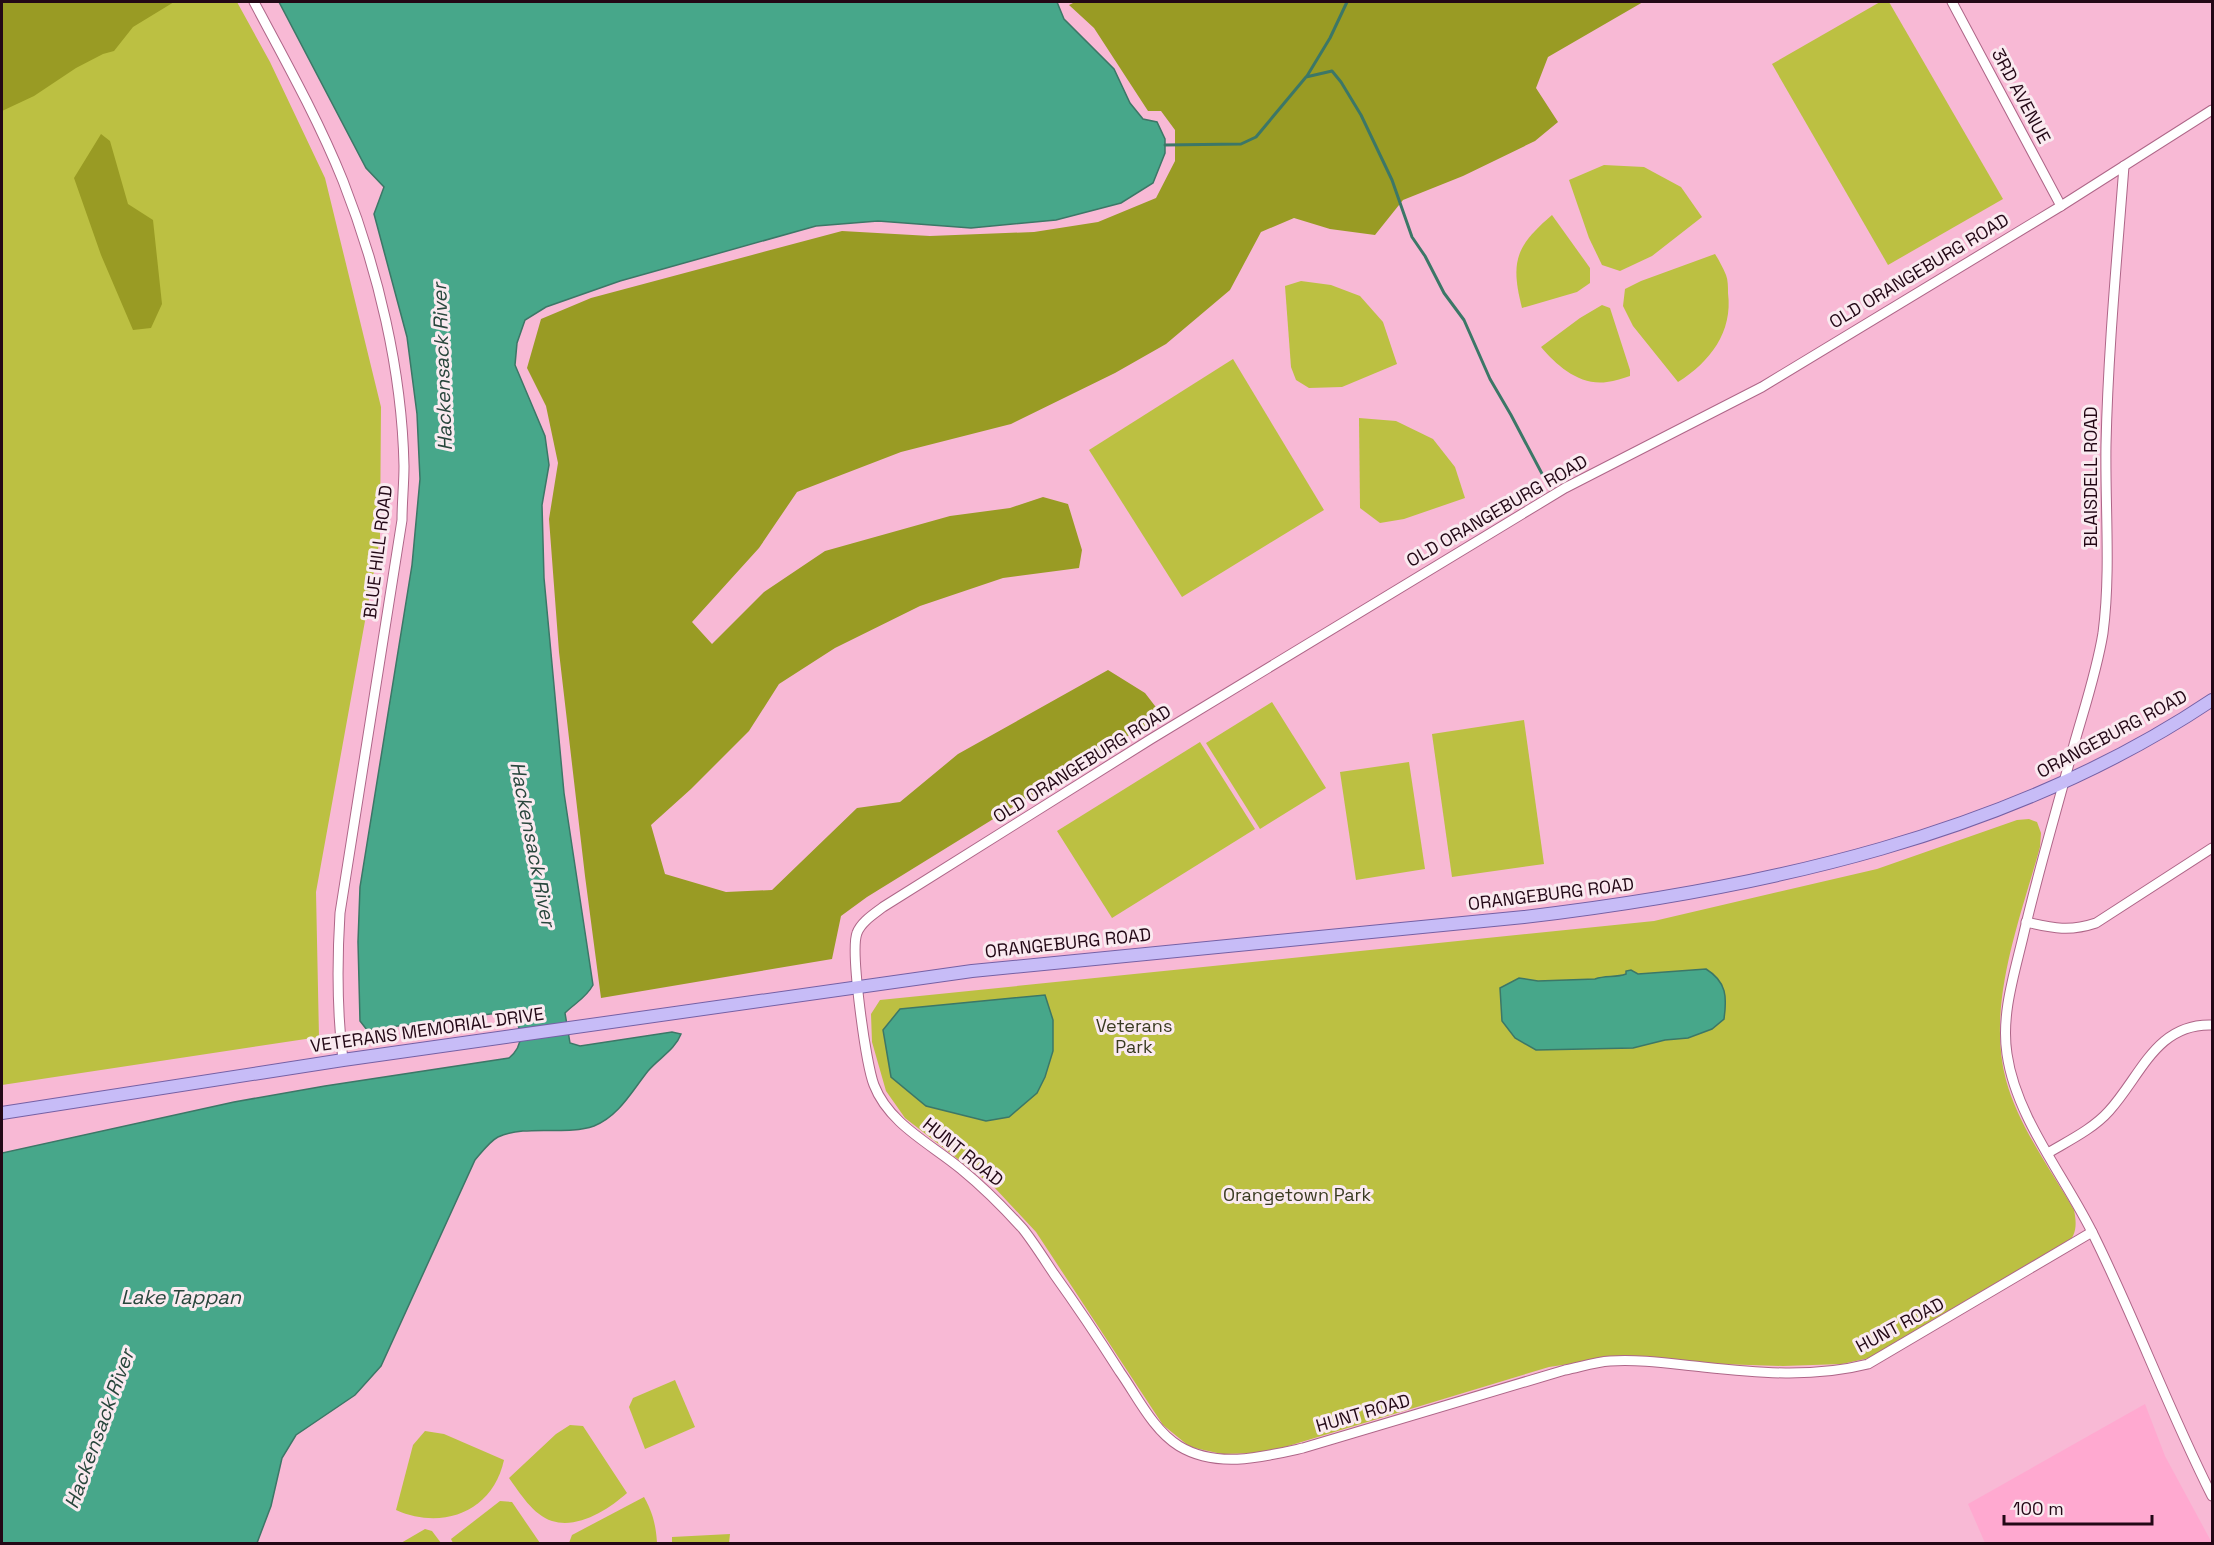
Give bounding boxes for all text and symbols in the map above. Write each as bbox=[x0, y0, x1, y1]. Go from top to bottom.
street label: 3RD AVENUE bbox=[1987, 44, 2056, 147]
street label: OLD ORANGEBURG ROAD bbox=[1825, 208, 2013, 333]
water label: Hackensack River bbox=[426, 280, 458, 451]
street label: BLAISDELL ROAD bbox=[2079, 407, 2102, 547]
street label: OLD ORANGEBURG ROAD bbox=[1402, 449, 1591, 572]
street label: BLUE HILL ROAD bbox=[358, 484, 397, 620]
street label: ORANGEBURG ROAD bbox=[2033, 684, 2191, 783]
street label: OLD ORANGEBURG ROAD bbox=[989, 699, 1175, 828]
water label: Hackensack River bbox=[504, 759, 562, 931]
street label: ORANGEBURG ROAD bbox=[1467, 872, 1635, 915]
street label: ORANGEBURG ROAD bbox=[984, 922, 1152, 963]
street label: VETERANS MEMORIAL DRIVE bbox=[309, 1002, 545, 1057]
park label: Veterans Park bbox=[1096, 1014, 1172, 1058]
street label: HUNT ROAD bbox=[918, 1112, 1008, 1191]
park label: Orangetown Park bbox=[1223, 1183, 1371, 1206]
water label: Lake Tappan bbox=[121, 1284, 242, 1310]
street label: HUNT ROAD bbox=[1852, 1292, 1948, 1357]
water label: Hackensack River bbox=[58, 1344, 141, 1512]
street label: HUNT ROAD bbox=[1313, 1388, 1413, 1437]
scale bar bbox=[2004, 1488, 2152, 1526]
text: 100 m bbox=[2013, 1497, 2064, 1520]

